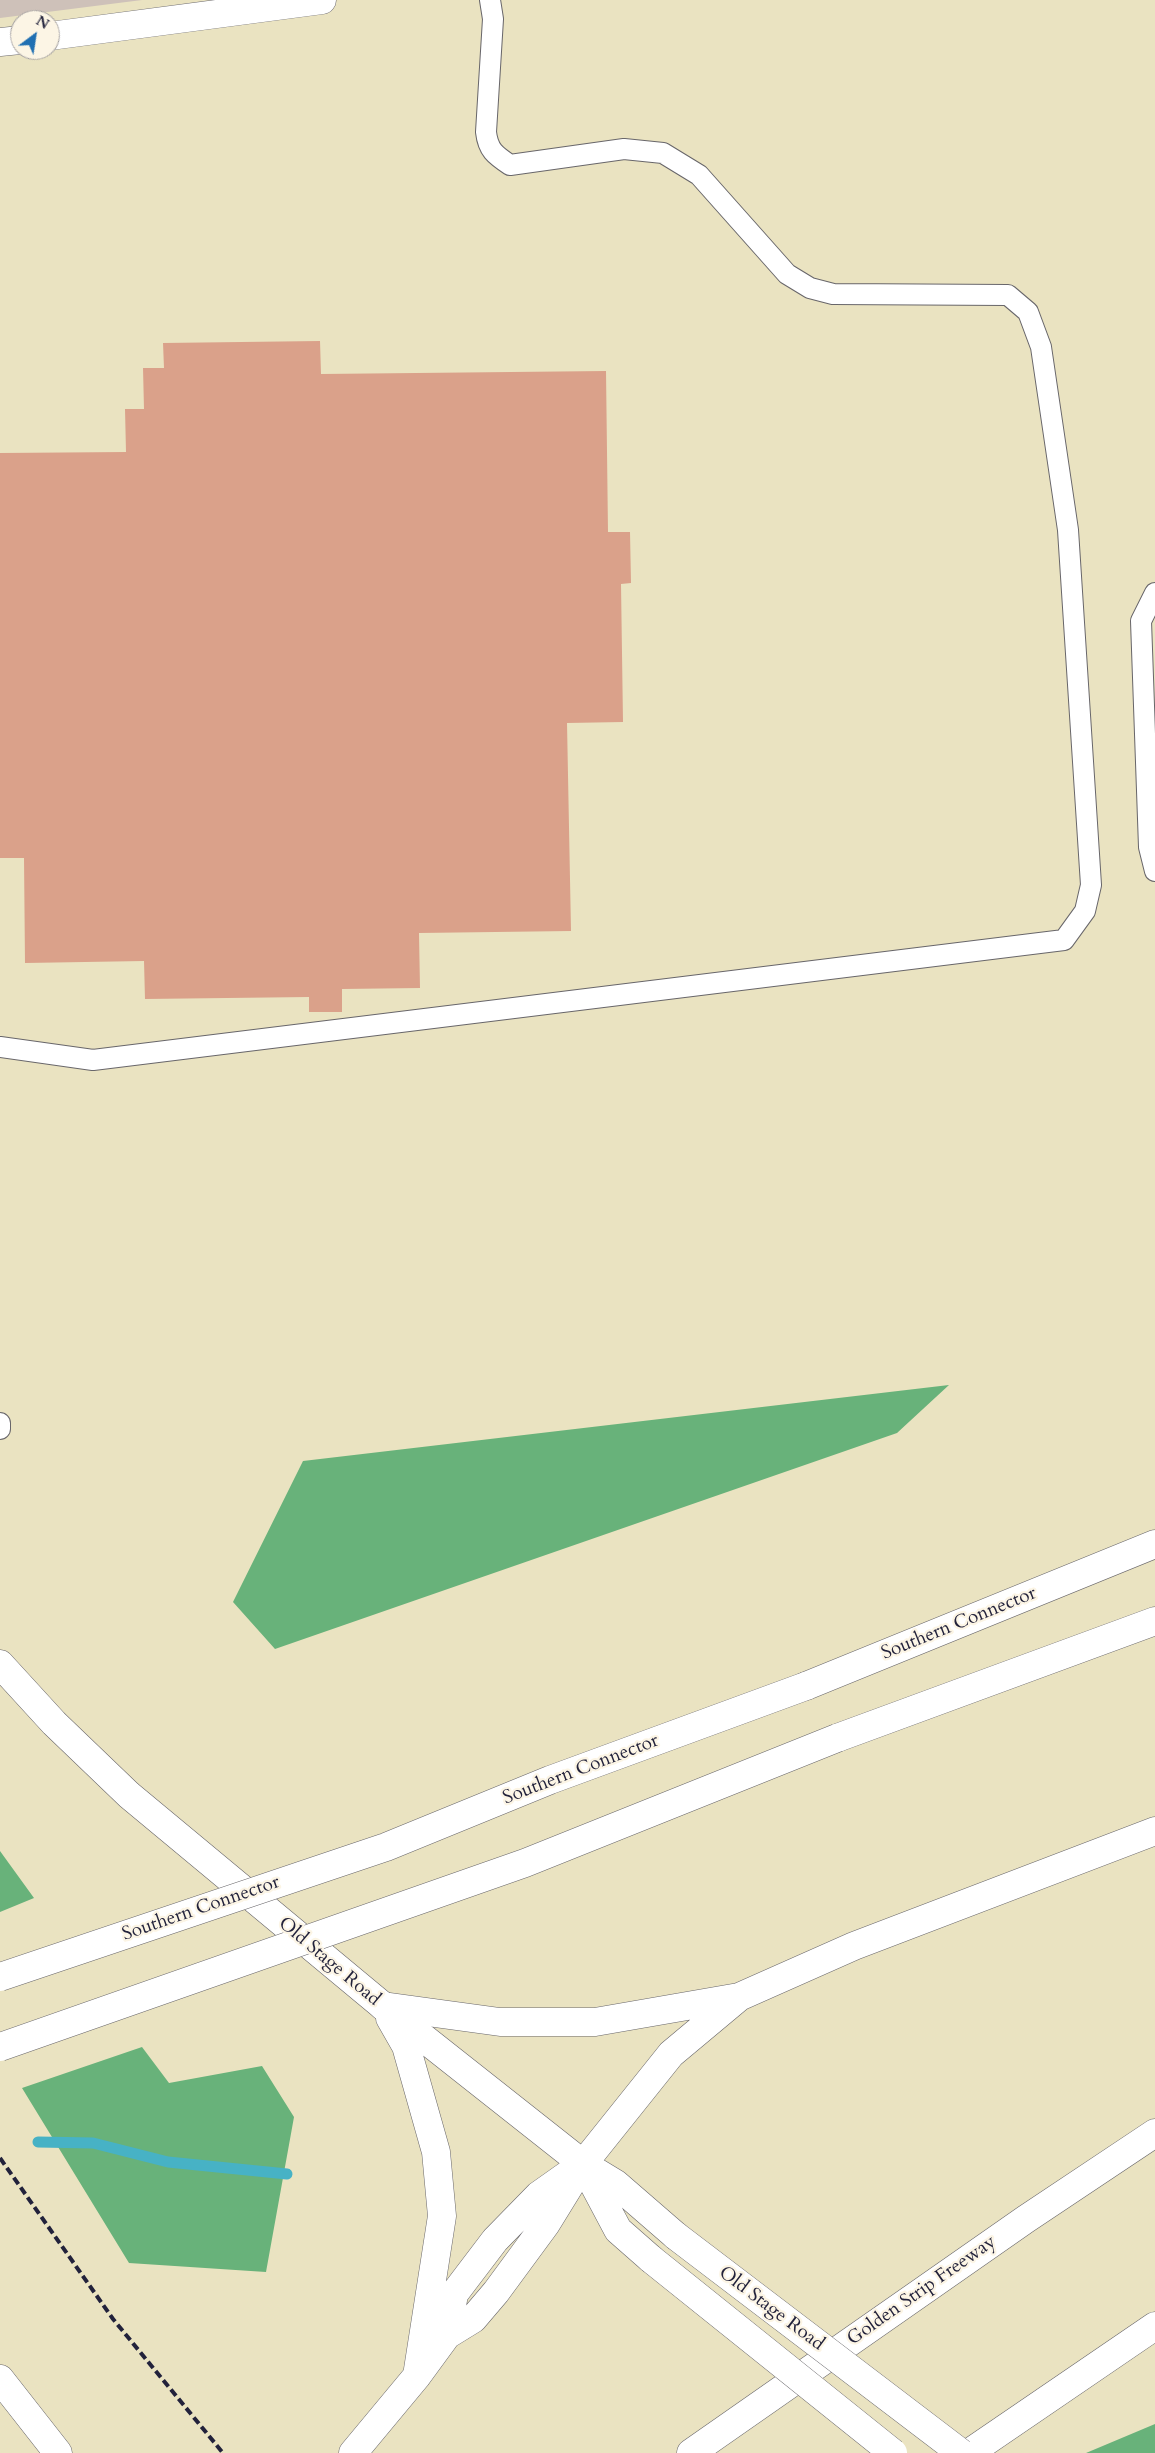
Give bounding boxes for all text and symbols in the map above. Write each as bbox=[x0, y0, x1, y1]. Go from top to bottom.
north arrow bbox=[10, 10, 60, 60]
text: N bbox=[32, 11, 53, 34]
street label: Southern Connector bbox=[878, 1583, 1040, 1665]
street label: Southern Connector bbox=[500, 1730, 662, 1810]
street label: Southern Connector bbox=[119, 1871, 283, 1947]
street label: Old Stage Road bbox=[273, 1913, 385, 2011]
street label: Golden Strip Freeway bbox=[843, 2231, 1001, 2351]
street label: Old Stage Road bbox=[714, 2262, 828, 2356]

